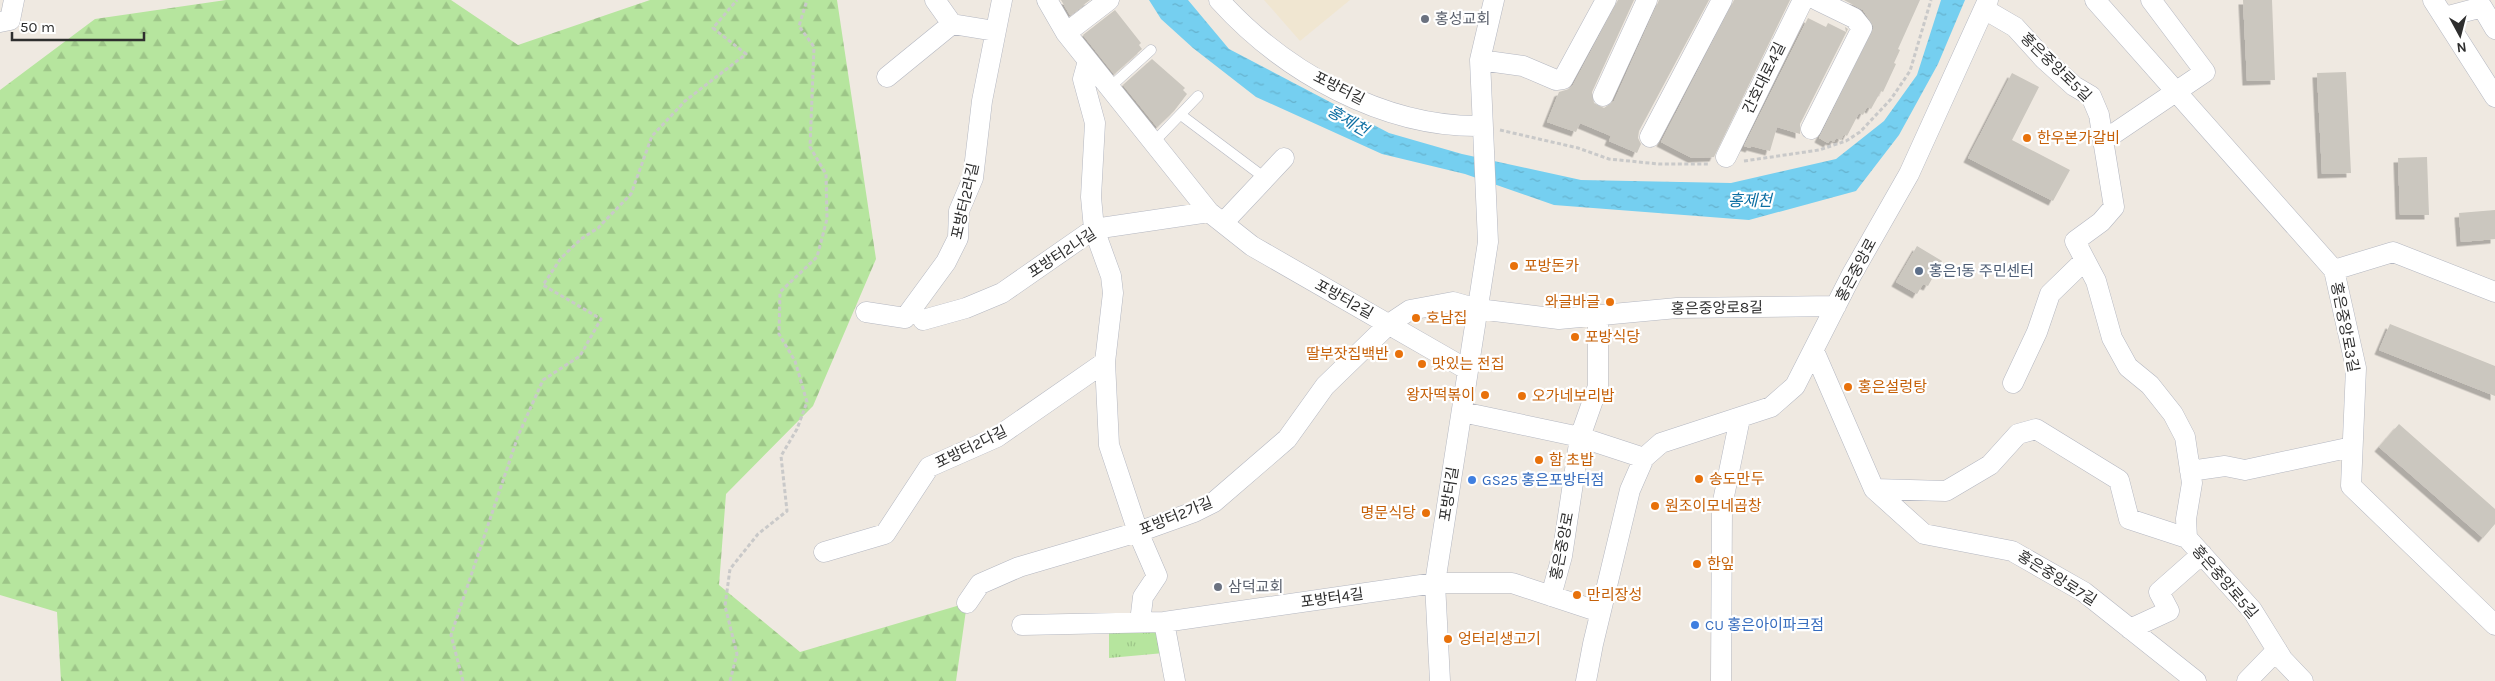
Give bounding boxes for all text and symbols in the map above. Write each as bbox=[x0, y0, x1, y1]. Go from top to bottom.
scale bar bbox=[12, 10, 145, 42]
place label: 홍성교회 bbox=[1435, 10, 1490, 28]
north arrow bbox=[2435, 10, 2485, 60]
marker: 홍성교회 bbox=[1419, 13, 1431, 25]
text: 50 m bbox=[20, 18, 55, 36]
street label: 홍은중앙로5길 bbox=[2017, 29, 2095, 105]
text: N bbox=[2456, 38, 2468, 56]
street label: 간호대로4길 bbox=[1739, 39, 1789, 117]
street label: 포방터길 bbox=[1310, 67, 1368, 109]
water label: 홍제천 bbox=[1324, 101, 1374, 141]
place label: 한우본가갈비 bbox=[2037, 129, 2120, 147]
marker: 한우본가갈비 bbox=[2021, 132, 2033, 144]
street label: 포방터2라길 bbox=[947, 161, 983, 241]
water label: 홍제천 bbox=[1728, 191, 1774, 210]
street label: 포방터2나길 bbox=[1025, 224, 1099, 282]
street label: 홍은중앙로 bbox=[1832, 235, 1880, 305]
place label: 포방돈카 bbox=[1524, 257, 1579, 275]
marker: 포방돈카 bbox=[1508, 260, 1520, 272]
place label: 홍은1동 주민센터 bbox=[1929, 262, 2034, 280]
marker: 홍은1동 주민센터 bbox=[1913, 265, 1925, 277]
street label: 포방터2길 bbox=[1312, 276, 1376, 322]
street label: 홍은중앙로3길 bbox=[2327, 280, 2363, 374]
place label: 와글바글 bbox=[1545, 293, 1600, 311]
marker: 와글바글 bbox=[1604, 296, 1616, 308]
street label: 홍은중앙로8길 bbox=[1671, 298, 1763, 318]
place label: 호남집 bbox=[1426, 309, 1467, 327]
marker: 호남집 bbox=[1410, 312, 1422, 324]
place label: 포방식당 bbox=[1585, 328, 1640, 346]
marker: 포방식당 bbox=[1569, 331, 1581, 343]
place label: 딸부잣집백반 bbox=[1306, 345, 1389, 363]
marker: 딸부잣집백반 bbox=[1393, 348, 1405, 360]
place label: 맛있는 전집 bbox=[1432, 355, 1505, 373]
marker: 맛있는 전집 bbox=[1416, 358, 1428, 370]
place label: 홍은설렁탕 bbox=[1858, 378, 1927, 396]
marker: 홍은설렁탕 bbox=[1842, 381, 1854, 393]
place label: 왕자떡볶이 bbox=[1406, 386, 1475, 404]
place label: 오가네보리밥 bbox=[1532, 387, 1615, 405]
marker: 왕자떡볶이 bbox=[1479, 389, 1491, 401]
marker: 오가네보리밥 bbox=[1516, 390, 1528, 402]
street label: 포방터2다길 bbox=[932, 422, 1010, 472]
place label: 함 초밥 bbox=[1549, 451, 1594, 469]
marker: 함 초밥 bbox=[1533, 454, 1545, 466]
street label: 포방터길 bbox=[1436, 465, 1462, 523]
place label: 송도만두 bbox=[1709, 470, 1764, 488]
place label: GS25 홍은포방터점 bbox=[1482, 471, 1604, 489]
marker: 송도만두 bbox=[1693, 473, 1705, 485]
marker: GS25 홍은포방터점 bbox=[1466, 474, 1478, 486]
street label: 포방터2가길 bbox=[1137, 493, 1215, 539]
place label: 원조이모네곱창 bbox=[1665, 497, 1762, 515]
marker: 원조이모네곱창 bbox=[1649, 500, 1661, 512]
place label: 명문식당 bbox=[1361, 504, 1416, 522]
marker: 명문식당 bbox=[1420, 507, 1432, 519]
street label: 홍은중앙로 bbox=[1547, 510, 1577, 582]
street label: 홍은중앙로5길 bbox=[2188, 542, 2262, 622]
street label: 홍은중앙로7길 bbox=[2014, 547, 2100, 609]
place label: 한잎 bbox=[1707, 555, 1735, 573]
marker: 한잎 bbox=[1691, 558, 1703, 570]
place label: 삼덕교회 bbox=[1228, 578, 1283, 596]
marker: 삼덕교회 bbox=[1212, 581, 1224, 593]
street label: 포방터4길 bbox=[1299, 585, 1365, 611]
place label: 만리장성 bbox=[1587, 586, 1642, 604]
marker: 만리장성 bbox=[1571, 589, 1583, 601]
place label: CU 홍은아이파크점 bbox=[1705, 616, 1824, 634]
marker: CU 홍은아이파크점 bbox=[1689, 619, 1701, 631]
place label: 엉터리생고기 bbox=[1458, 630, 1541, 648]
marker: 엉터리생고기 bbox=[1442, 633, 1454, 645]

